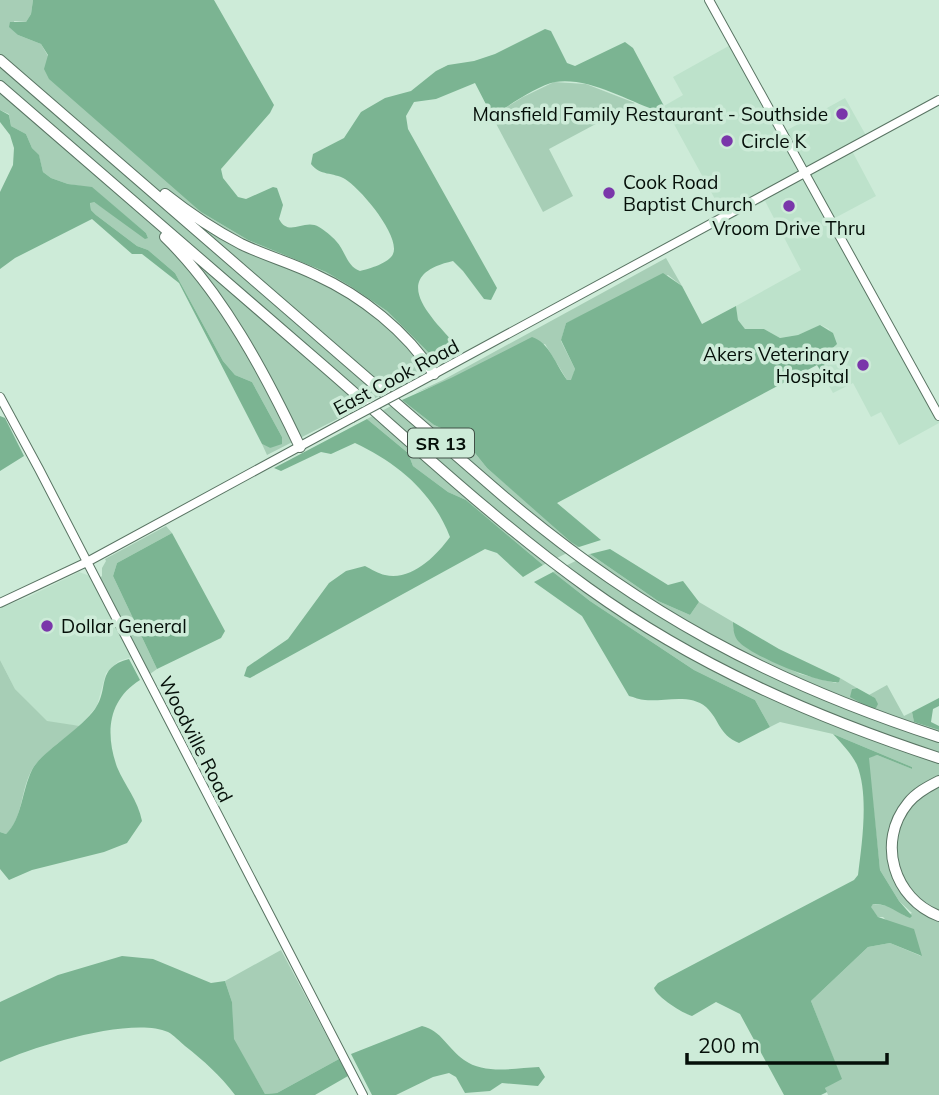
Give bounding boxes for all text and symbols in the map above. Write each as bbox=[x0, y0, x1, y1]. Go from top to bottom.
place label: Mansfield Family Restaurant - Southside bbox=[472, 102, 828, 126]
marker: Mansfield Family Restaurant - Southside bbox=[834, 106, 850, 122]
place label: Circle K bbox=[741, 129, 808, 153]
marker: Circle K bbox=[719, 133, 735, 149]
place label: Cook Road Baptist Church bbox=[623, 170, 753, 216]
marker: Cook Road Baptist Church bbox=[601, 185, 617, 201]
marker: Vroom Drive Thru bbox=[781, 198, 797, 214]
place label: Vroom Drive Thru bbox=[712, 216, 866, 240]
street label: East Cook Road bbox=[329, 334, 463, 420]
place label: Akers Veterinary Hospital bbox=[703, 342, 849, 388]
marker: Akers Veterinary Hospital bbox=[855, 357, 871, 373]
road number: SR 13 bbox=[408, 428, 474, 458]
place label: Dollar General bbox=[61, 614, 187, 638]
marker: Dollar General bbox=[39, 618, 55, 634]
street label: Woodville Road bbox=[154, 672, 238, 806]
scale bar bbox=[687, 1021, 886, 1066]
text: 200 m bbox=[698, 1032, 760, 1058]

